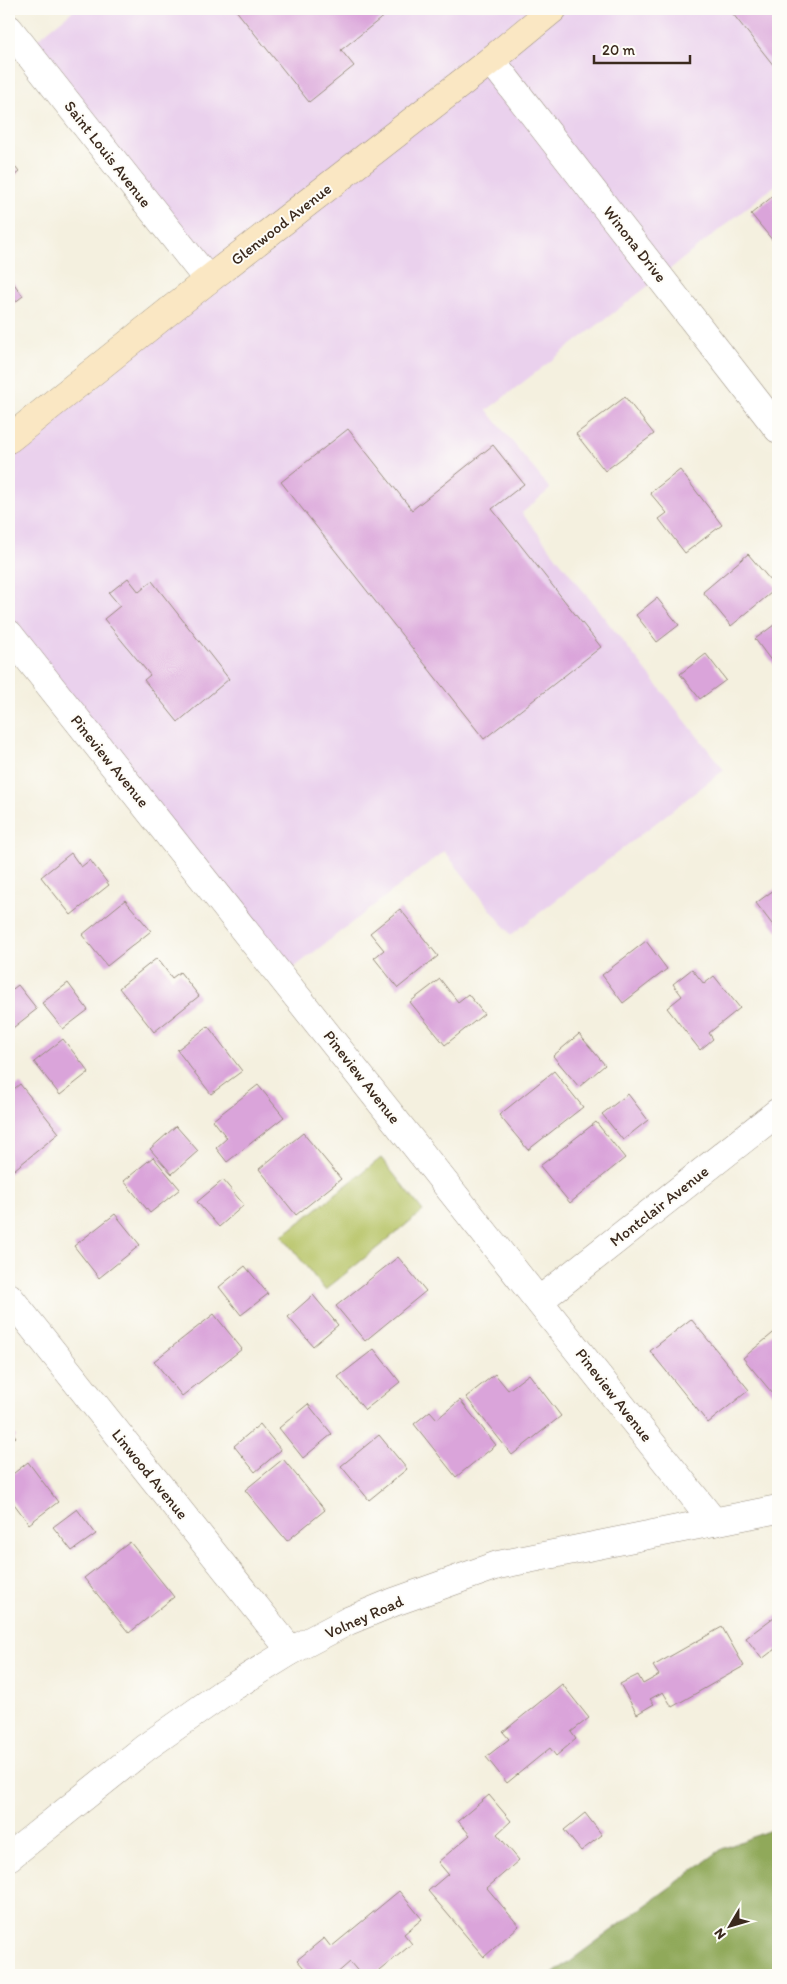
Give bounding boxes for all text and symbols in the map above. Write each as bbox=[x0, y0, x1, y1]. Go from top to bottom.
scale bar bbox=[594, 32, 691, 64]
text: 20 m bbox=[602, 41, 636, 59]
street label: Saint Louis Avenue bbox=[60, 97, 156, 211]
street label: Glenwood Avenue bbox=[227, 179, 335, 269]
street label: Winona Drive bbox=[599, 202, 671, 286]
street label: Pineview Avenue bbox=[67, 711, 153, 811]
street label: Pineview Avenue bbox=[320, 1026, 404, 1128]
street label: Montclair Avenue bbox=[606, 1161, 712, 1250]
street label: Pineview Avenue bbox=[572, 1344, 656, 1446]
street label: Linwood Avenue bbox=[108, 1425, 192, 1523]
street label: Volney Road bbox=[322, 1591, 406, 1643]
north arrow bbox=[704, 1902, 754, 1952]
text: N bbox=[711, 1925, 730, 1943]

